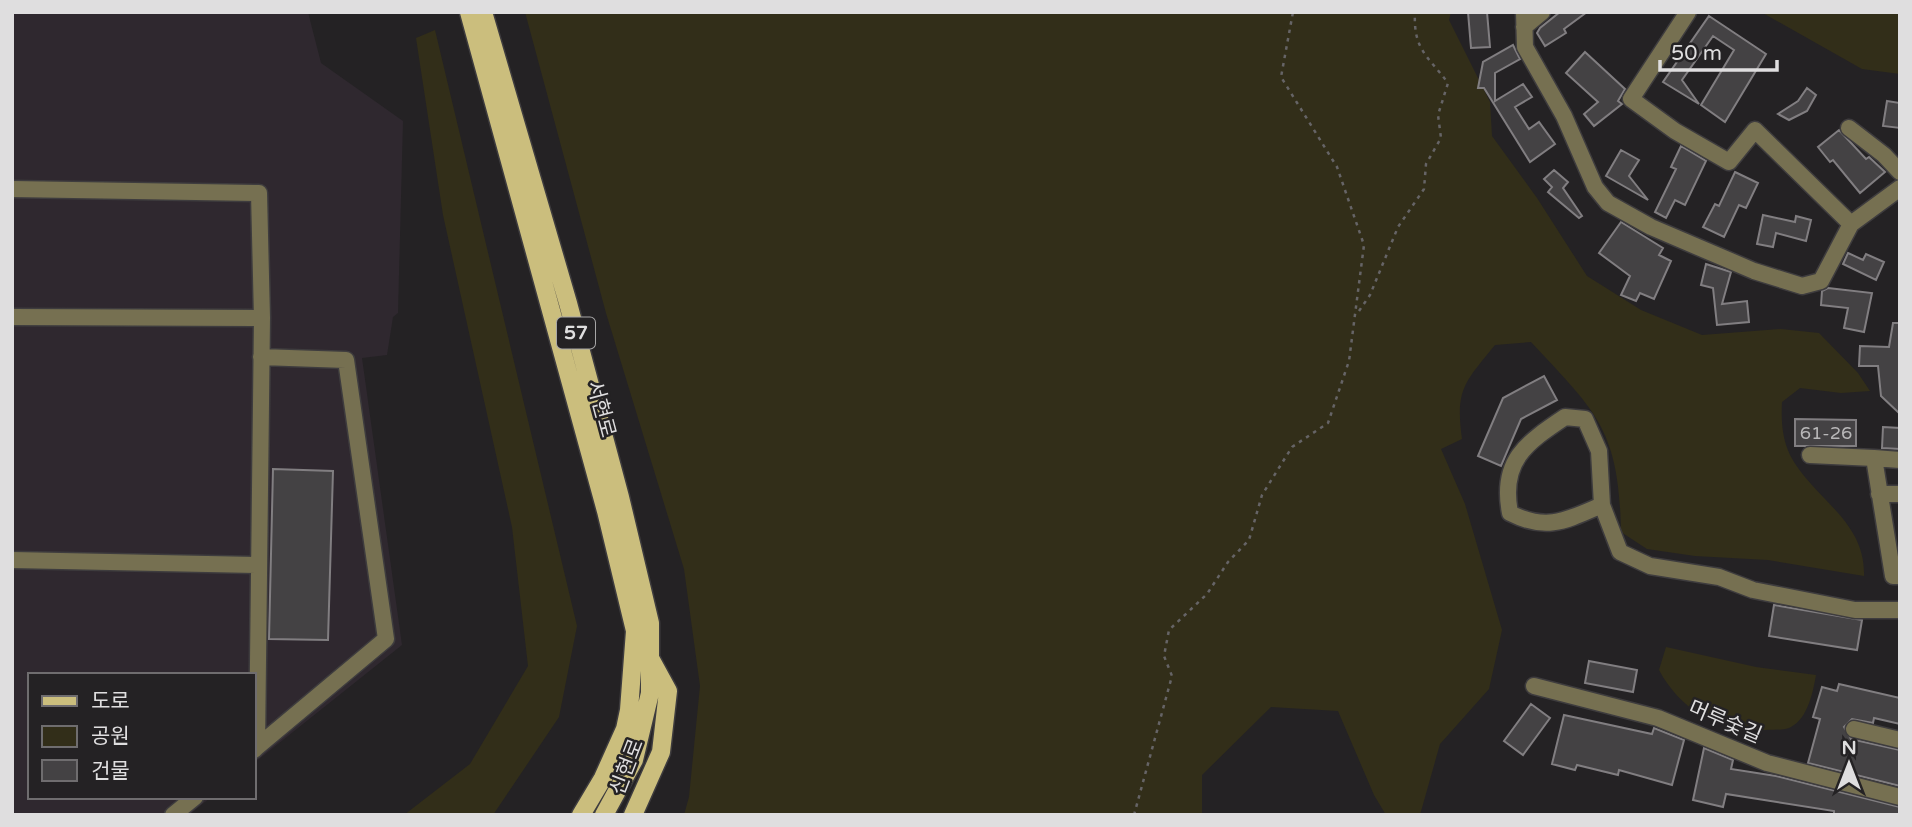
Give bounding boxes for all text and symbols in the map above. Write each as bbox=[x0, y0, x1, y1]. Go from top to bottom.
scale bar bbox=[1660, 28, 1777, 72]
text: 50 m bbox=[1671, 41, 1722, 66]
road number: 57 bbox=[557, 318, 595, 348]
street label: 서현로 bbox=[581, 378, 621, 440]
house number: 61-26 bbox=[1800, 422, 1852, 444]
legend bbox=[28, 673, 256, 799]
text: 도로 bbox=[91, 689, 130, 714]
street label: 머루숯길 bbox=[1685, 695, 1765, 749]
text: 공원 bbox=[91, 724, 130, 749]
north arrow bbox=[1814, 729, 1884, 799]
street label: 신현로 bbox=[605, 735, 649, 799]
text: N bbox=[1841, 737, 1857, 759]
text: 건물 bbox=[91, 759, 130, 784]

